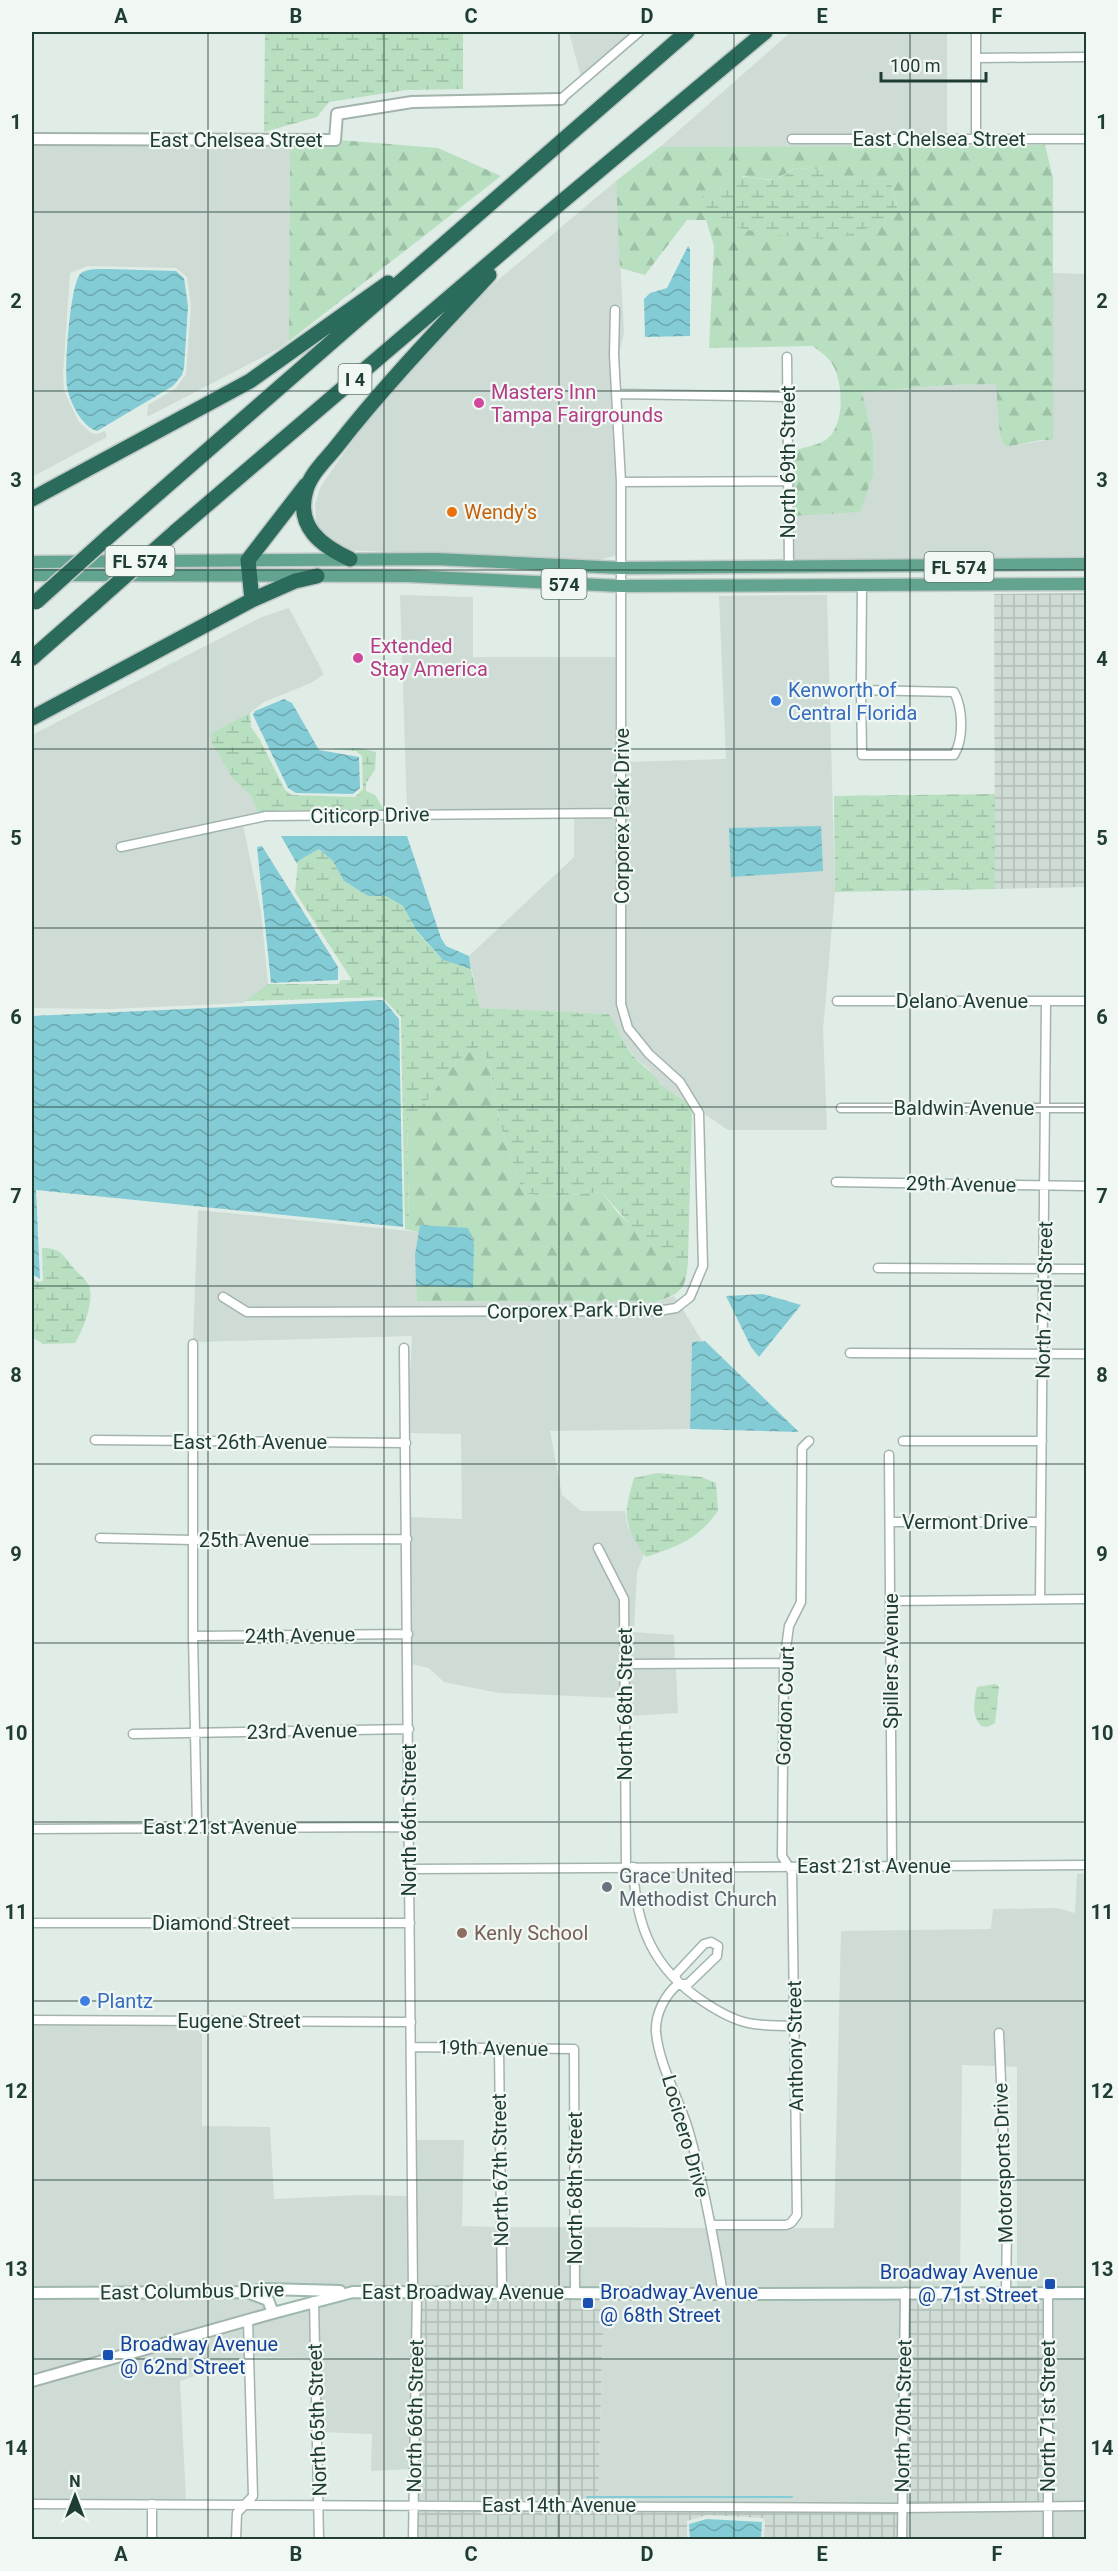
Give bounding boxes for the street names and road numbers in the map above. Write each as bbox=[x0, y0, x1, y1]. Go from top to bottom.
street label: East Chelsea Street bbox=[852, 127, 1026, 151]
street label: East Chelsea Street bbox=[149, 128, 323, 152]
road number: I 4 bbox=[338, 364, 372, 394]
street label: North 69th Street bbox=[776, 385, 800, 539]
road number: FL 574 bbox=[106, 546, 174, 576]
road number: FL 574 bbox=[924, 552, 994, 582]
road number: 574 bbox=[542, 569, 586, 599]
street label: Corporex Park Drive bbox=[610, 728, 634, 904]
street label: Citicorp Drive bbox=[310, 802, 430, 828]
street label: Delano Avenue bbox=[896, 989, 1028, 1013]
street label: Baldwin Avenue bbox=[894, 1096, 1034, 1120]
street label: 29th Avenue bbox=[906, 1171, 1016, 1197]
street label: North 72nd Street bbox=[1031, 1221, 1057, 1379]
street label: Corporex Park Drive bbox=[487, 1296, 663, 1324]
street label: East 26th Avenue bbox=[173, 1430, 327, 1454]
street label: Vermont Drive bbox=[902, 1510, 1028, 1534]
street label: 25th Avenue bbox=[199, 1528, 309, 1552]
street label: Spillers Avenue bbox=[879, 1593, 903, 1729]
street label: 24th Avenue bbox=[245, 1622, 355, 1648]
street label: North 68th Street bbox=[613, 1627, 637, 1781]
street label: Gordon Court bbox=[771, 1646, 799, 1766]
street label: 23rd Avenue bbox=[246, 1718, 358, 1744]
street label: North 66th Street bbox=[397, 1743, 421, 1897]
street label: East 21st Avenue bbox=[143, 1815, 297, 1839]
street label: East 21st Avenue bbox=[797, 1854, 951, 1878]
street label: Diamond Street bbox=[152, 1911, 290, 1935]
street label: Anthony Street bbox=[782, 1980, 808, 2112]
street label: Eugene Street bbox=[177, 2009, 301, 2033]
street label: 19th Avenue bbox=[438, 2035, 548, 2061]
street label: Locicero Drive bbox=[657, 2072, 715, 2200]
street label: Motorsports Drive bbox=[988, 2082, 1018, 2244]
street label: North 67th Street bbox=[487, 2093, 513, 2247]
street label: North 68th Street bbox=[563, 2111, 587, 2265]
street label: East Columbus Drive bbox=[100, 2277, 284, 2305]
street label: East Broadway Avenue bbox=[362, 2280, 564, 2304]
street label: North 66th Street bbox=[402, 2339, 428, 2493]
street label: North 70th Street bbox=[890, 2339, 916, 2493]
street label: North 71st Street bbox=[1036, 2340, 1060, 2492]
street label: North 65th Street bbox=[302, 2343, 332, 2497]
street label: East 14th Avenue bbox=[482, 2493, 636, 2517]

